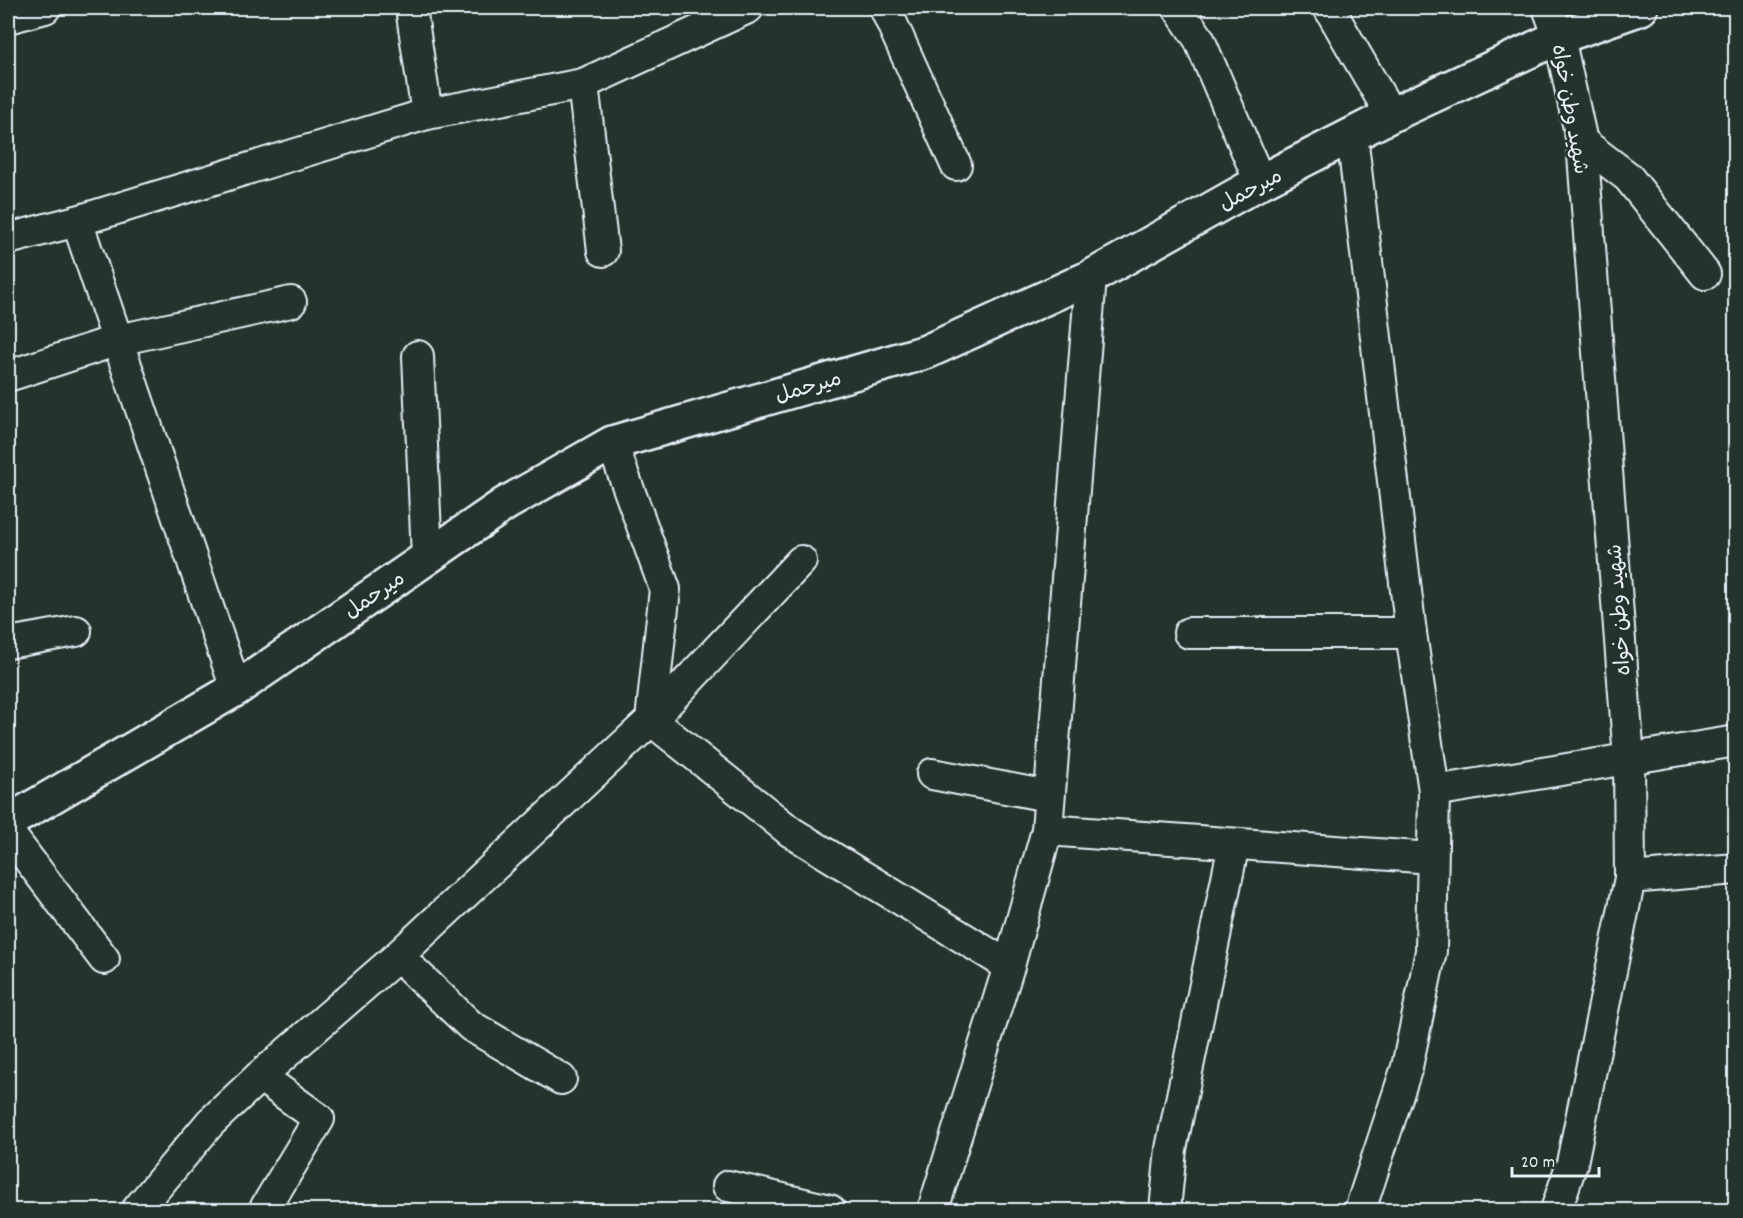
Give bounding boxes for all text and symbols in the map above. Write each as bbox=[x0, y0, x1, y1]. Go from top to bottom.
street label: شهید وطن خواه bbox=[1542, 42, 1594, 177]
street label: میرحمل bbox=[1214, 163, 1288, 221]
street label: میرحمل bbox=[772, 365, 846, 413]
street label: شهید وطن خواه bbox=[1601, 543, 1641, 677]
street label: میرحمل bbox=[339, 565, 412, 628]
scale bar bbox=[1512, 1140, 1599, 1178]
text: 20 m bbox=[1521, 1151, 1555, 1176]

